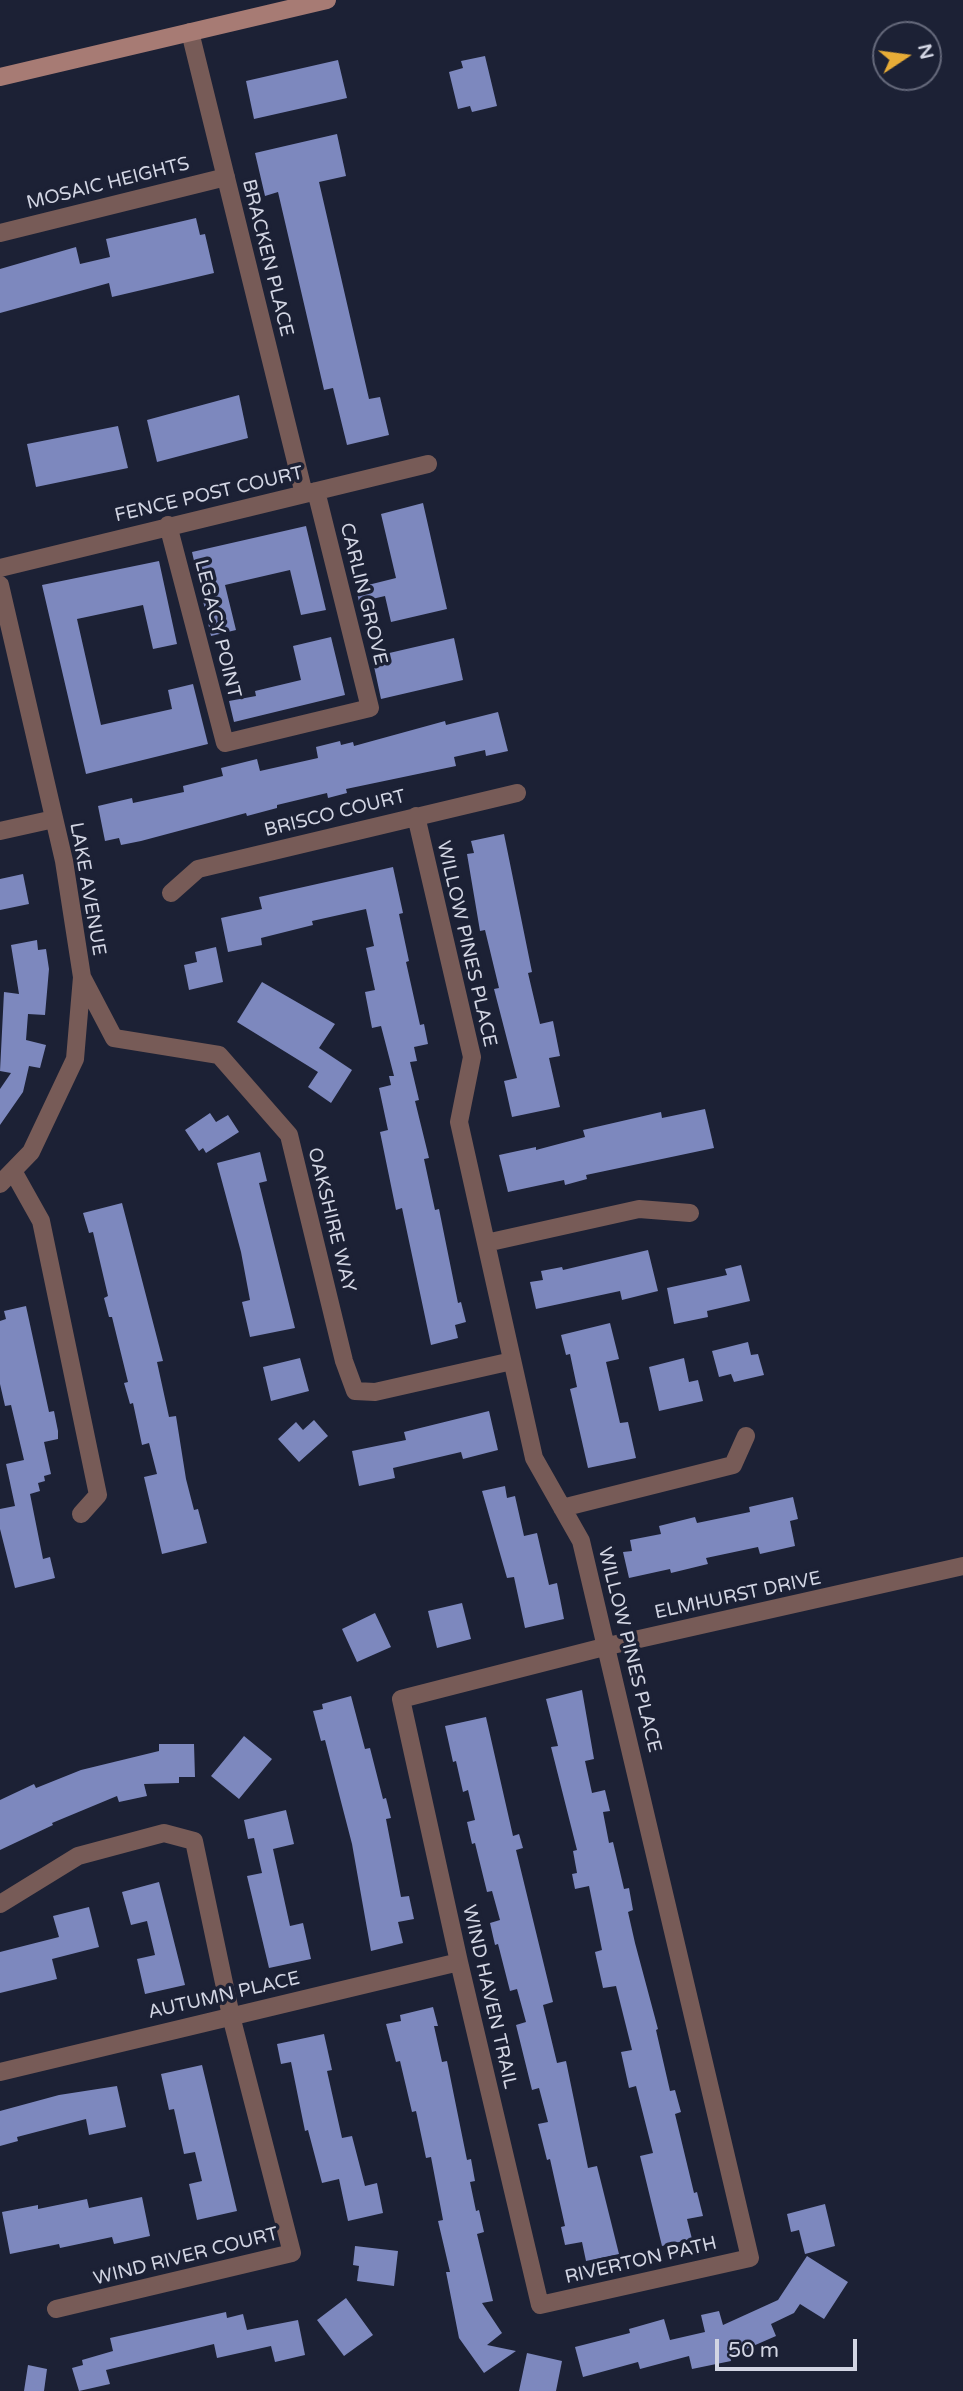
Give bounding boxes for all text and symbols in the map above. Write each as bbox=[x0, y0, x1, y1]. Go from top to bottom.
north arrow bbox=[872, 21, 942, 91]
text: N bbox=[913, 42, 938, 62]
street label: MOSAIC HEIGHTS bbox=[24, 153, 192, 215]
street label: BRACKEN PLACE bbox=[236, 177, 298, 339]
street label: FENCE POST COURT bbox=[113, 462, 305, 528]
street label: CARLIN GROVE bbox=[334, 520, 392, 668]
street label: LEGACY POINT bbox=[189, 557, 245, 701]
street label: BRISCO COURT bbox=[262, 785, 408, 843]
street label: LAKE AVENUE bbox=[64, 821, 110, 957]
street label: WILLOW PINES PLACE bbox=[431, 839, 501, 1049]
street label: OAKSHIRE WAY bbox=[302, 1145, 360, 1295]
street label: WILLOW PINES PLACE bbox=[592, 1545, 666, 1755]
street label: ELMHURST DRIVE bbox=[653, 1567, 823, 1625]
street label: WIND HAVEN TRAIL bbox=[457, 1903, 521, 2091]
street label: AUTUMN PLACE bbox=[146, 1967, 302, 2025]
street label: WIND RIVER COURT bbox=[91, 2223, 281, 2291]
street label: RIVERTON PATH bbox=[563, 2232, 719, 2290]
scale bar bbox=[718, 2324, 860, 2368]
text: 50 m bbox=[728, 2338, 779, 2363]

